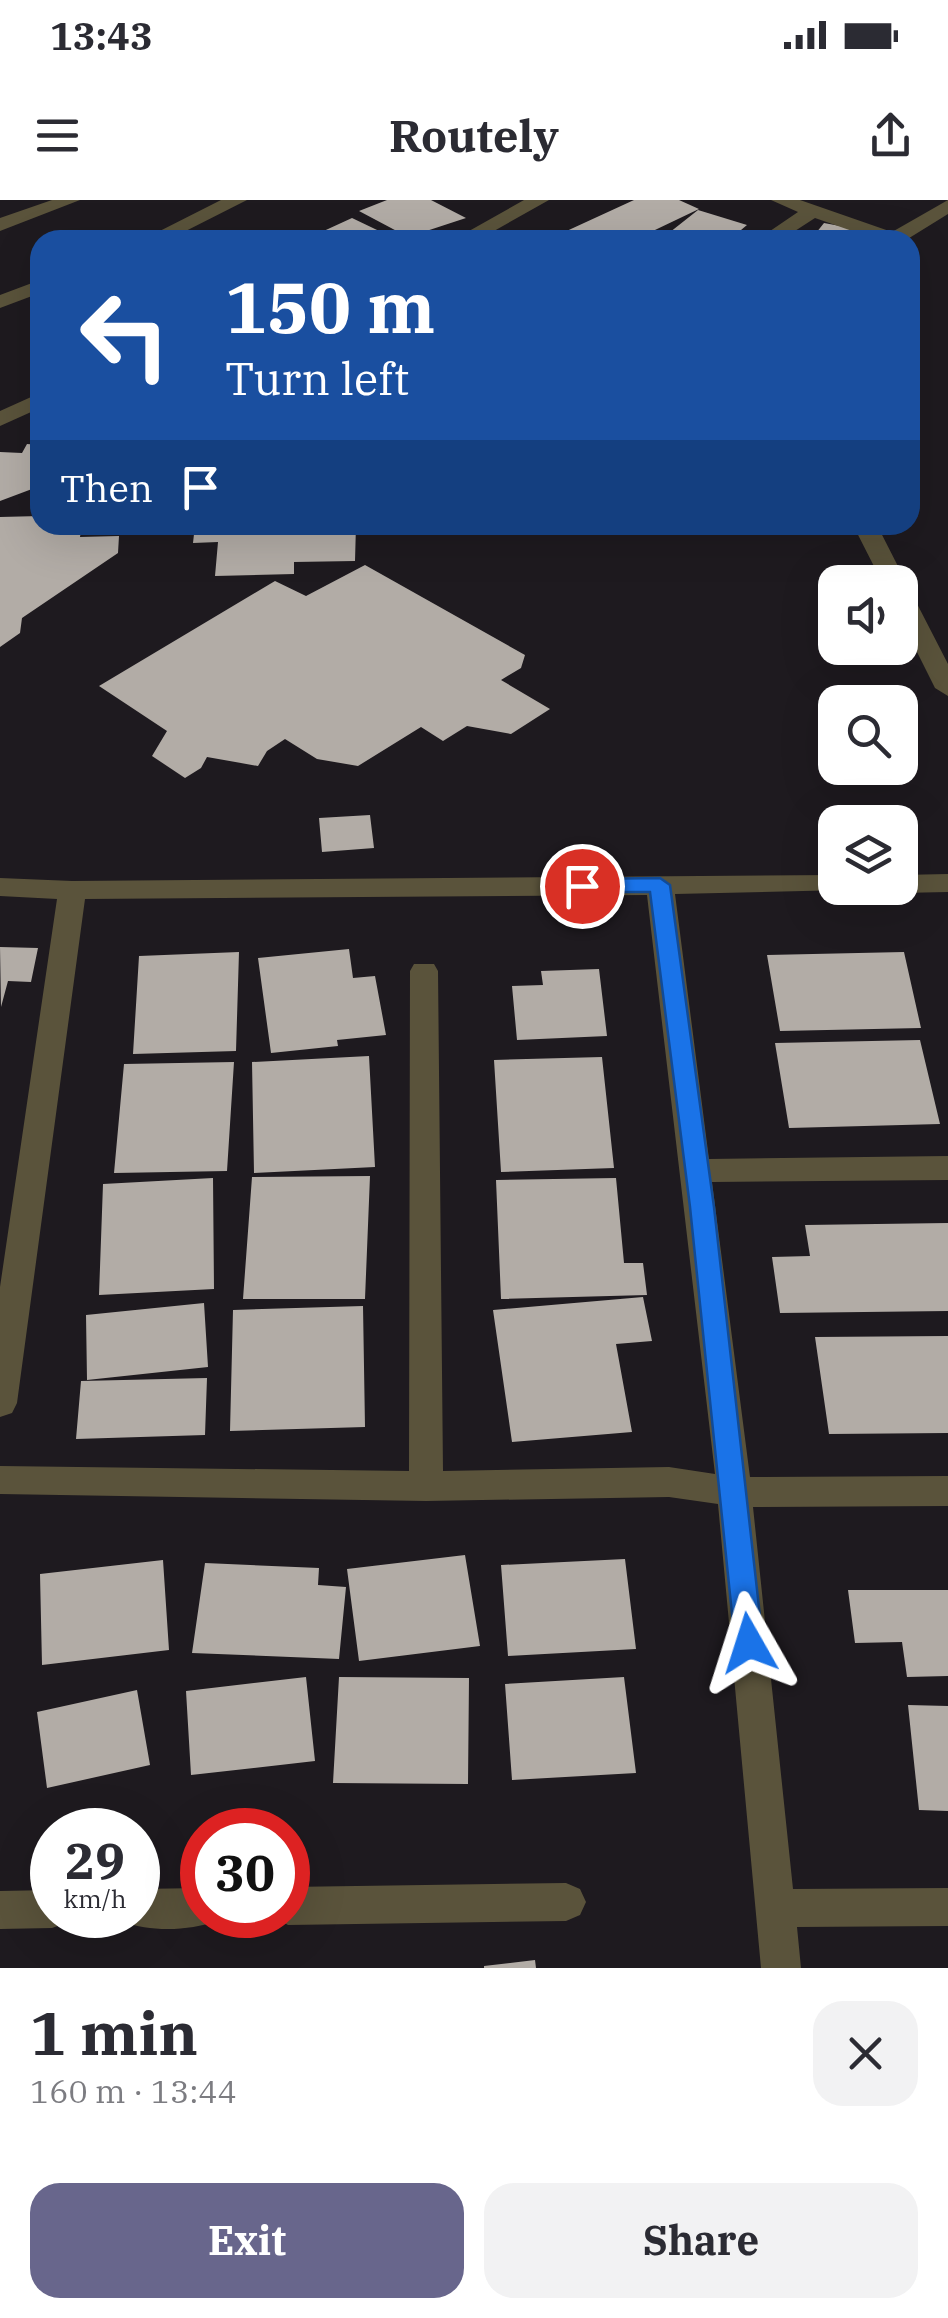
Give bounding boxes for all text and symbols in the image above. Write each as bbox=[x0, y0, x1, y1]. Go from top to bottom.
text: 13:43 bbox=[50, 11, 153, 60]
text: Routely bbox=[389, 106, 559, 164]
icon: menu bbox=[30, 108, 85, 163]
icon: share bbox=[863, 108, 918, 163]
text: 150 m bbox=[225, 261, 435, 352]
icon: left bbox=[60, 270, 190, 400]
text: Turn left bbox=[225, 349, 409, 407]
icon: arrive bbox=[173, 460, 228, 515]
text: Then bbox=[60, 463, 153, 512]
map controls bbox=[818, 565, 918, 905]
button: sound bbox=[818, 565, 918, 665]
button: search bbox=[818, 685, 918, 785]
button: layers bbox=[818, 805, 918, 905]
pin bbox=[540, 844, 625, 929]
icon: arrive bbox=[555, 859, 610, 914]
position arrow bbox=[697, 1591, 801, 1695]
speed limit sign: 30 bbox=[180, 1808, 310, 1938]
text: 29 bbox=[65, 1828, 125, 1893]
text: km/h bbox=[63, 1882, 127, 1915]
text: 1 min bbox=[30, 1993, 198, 2072]
button: close bbox=[813, 2001, 918, 2106]
text: 160 m · 13:44 bbox=[30, 2070, 237, 2112]
button: Exit bbox=[30, 2183, 464, 2298]
button: Share bbox=[484, 2183, 918, 2298]

